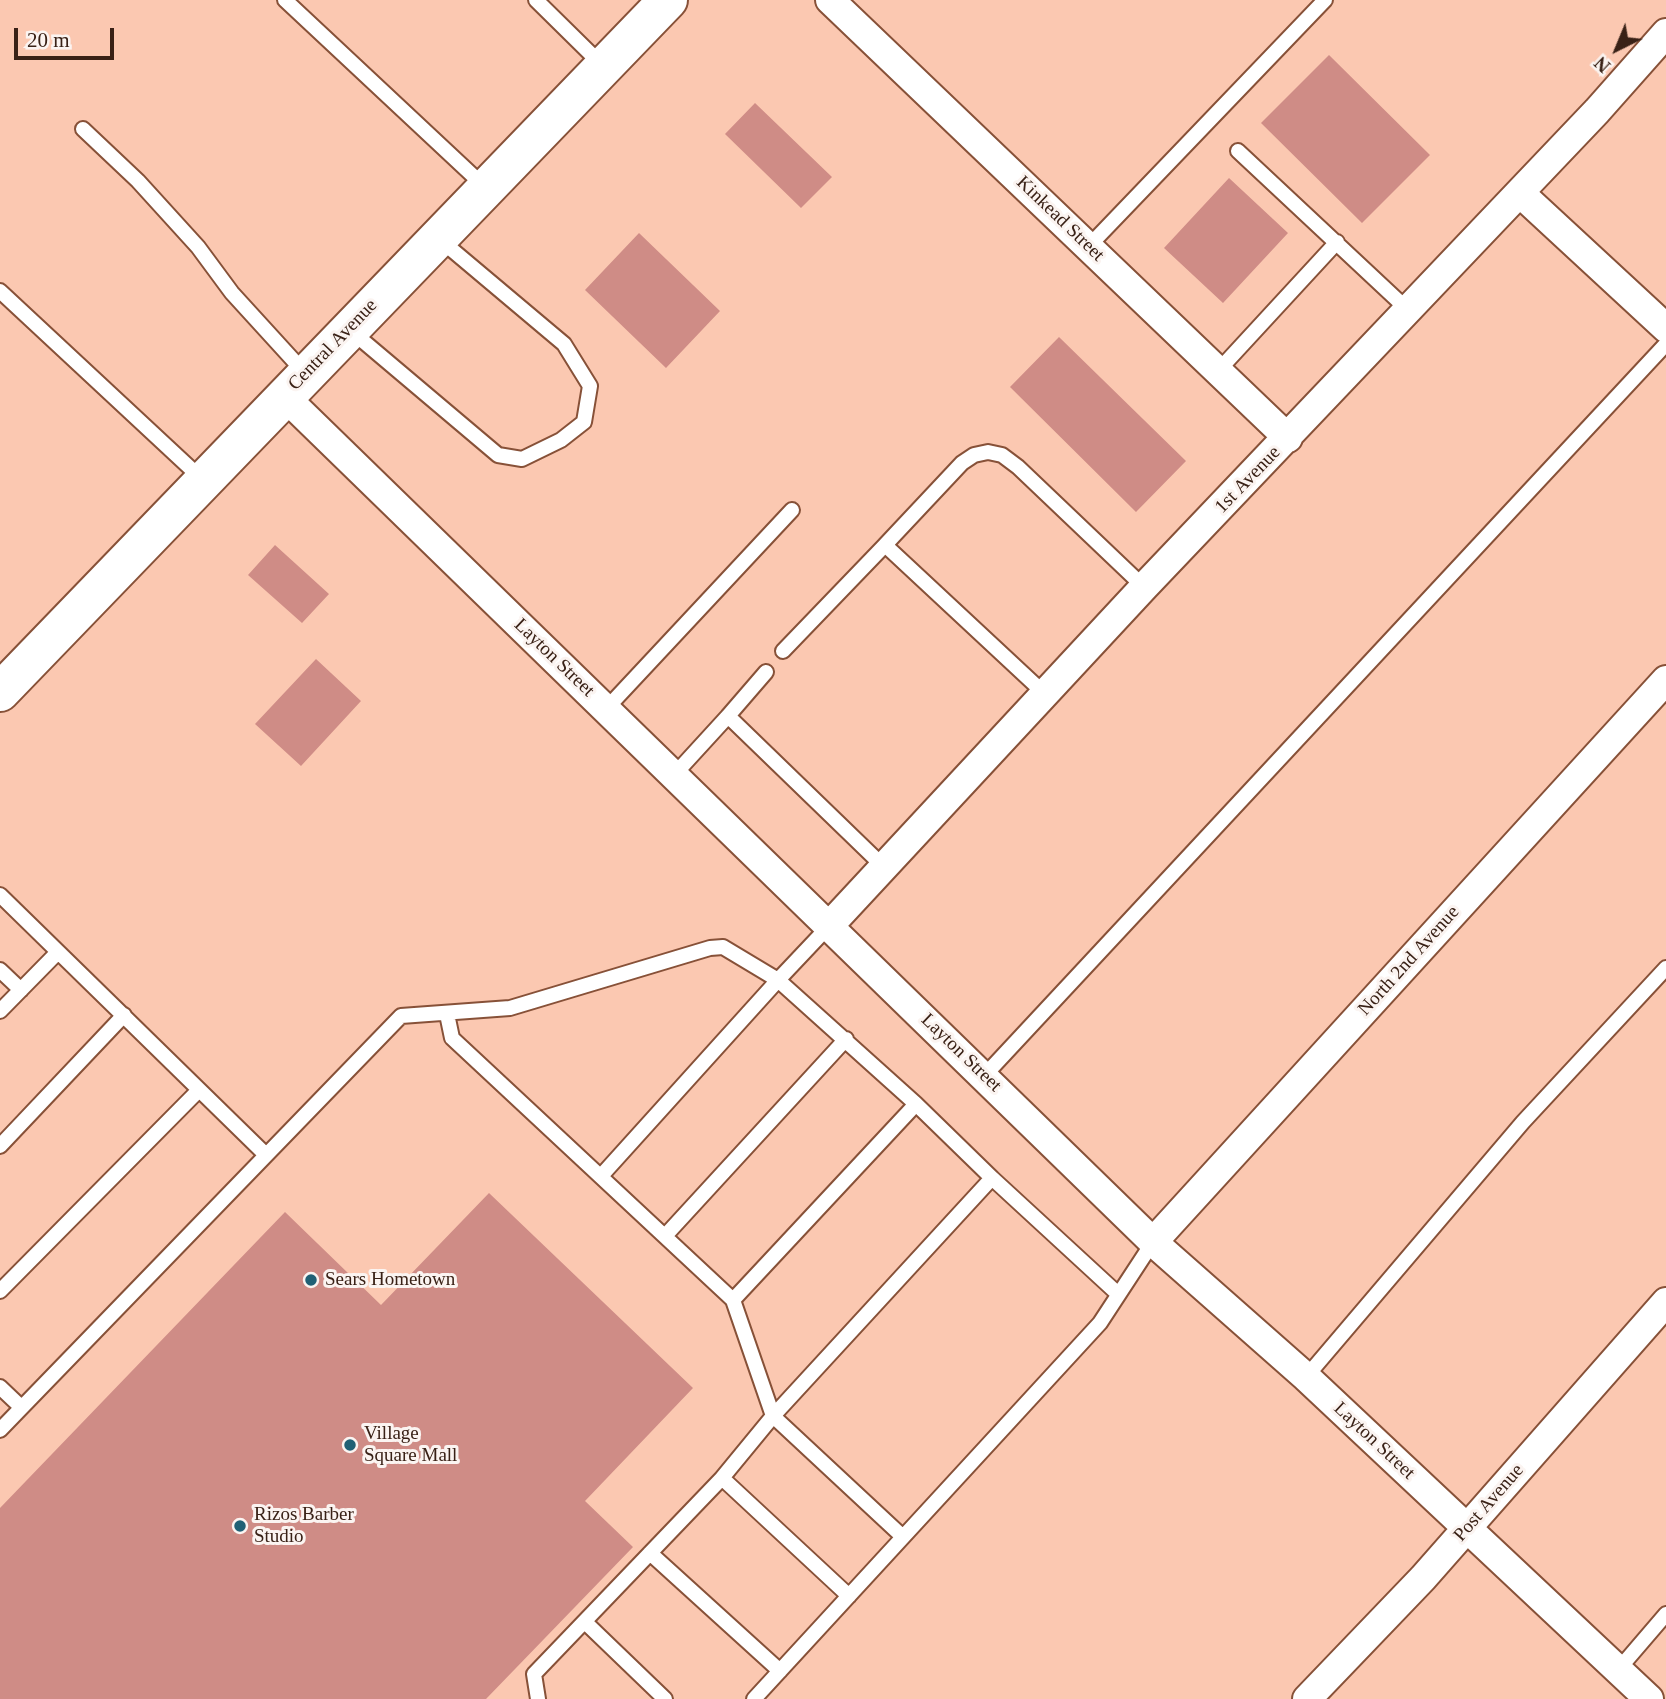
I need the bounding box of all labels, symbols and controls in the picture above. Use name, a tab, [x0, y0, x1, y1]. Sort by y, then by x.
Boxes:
scale bar	[18, 14, 117, 58]
north arrow	[1582, 14, 1652, 84]
text: 20 m	[27, 28, 70, 52]
text: N	[1590, 52, 1615, 77]
street label: Kinkead Street	[1011, 171, 1109, 267]
street label: Central Avenue	[284, 295, 382, 395]
street label: 1st Avenue	[1210, 442, 1286, 518]
street label: Layton Street	[509, 614, 599, 702]
street label: North 2nd Avenue	[1354, 901, 1464, 1021]
street label: Layton Street	[916, 1009, 1006, 1097]
place label: Sears Hometown	[325, 1269, 455, 1291]
marker: Sears Hometown	[303, 1272, 319, 1288]
street label: Layton Street	[1329, 1398, 1419, 1484]
place label: Village Square Mall	[364, 1423, 457, 1467]
marker: Village Square Mall	[342, 1437, 358, 1453]
street label: Post Avenue	[1449, 1460, 1529, 1546]
place label: Rizos Barber Studio	[254, 1504, 354, 1548]
marker: Rizos Barber Studio	[232, 1518, 248, 1534]

